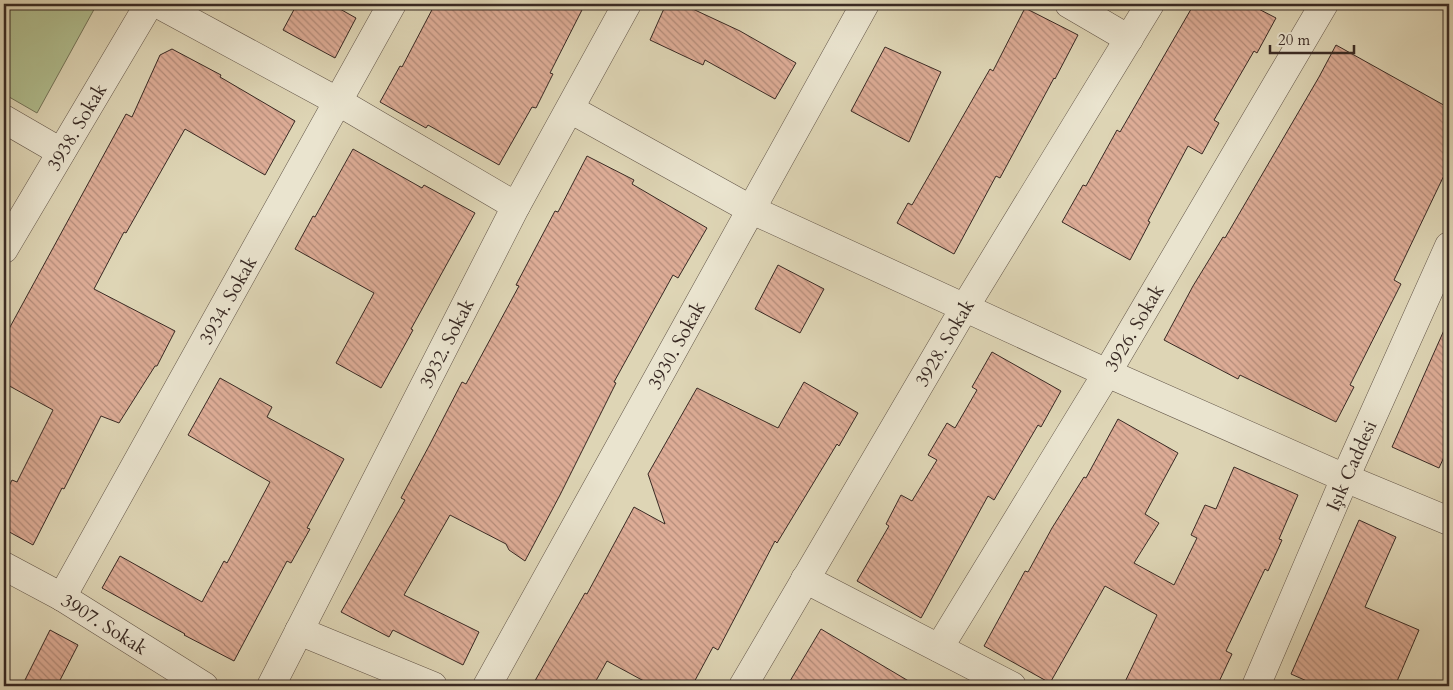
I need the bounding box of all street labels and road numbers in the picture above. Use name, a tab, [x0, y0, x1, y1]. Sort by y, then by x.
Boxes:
street label: 3938. Sokak	[41, 78, 114, 176]
street label: 3934. Sokak	[193, 251, 264, 349]
street label: 3926. Sokak	[1099, 279, 1171, 377]
street label: 3932. Sokak	[413, 294, 481, 393]
street label: 3928. Sokak	[909, 294, 981, 392]
street label: 3930. Sokak	[642, 296, 712, 394]
street label: Işık Caddesi	[1320, 416, 1383, 515]
street label: 3907. Sokak	[56, 588, 153, 662]

